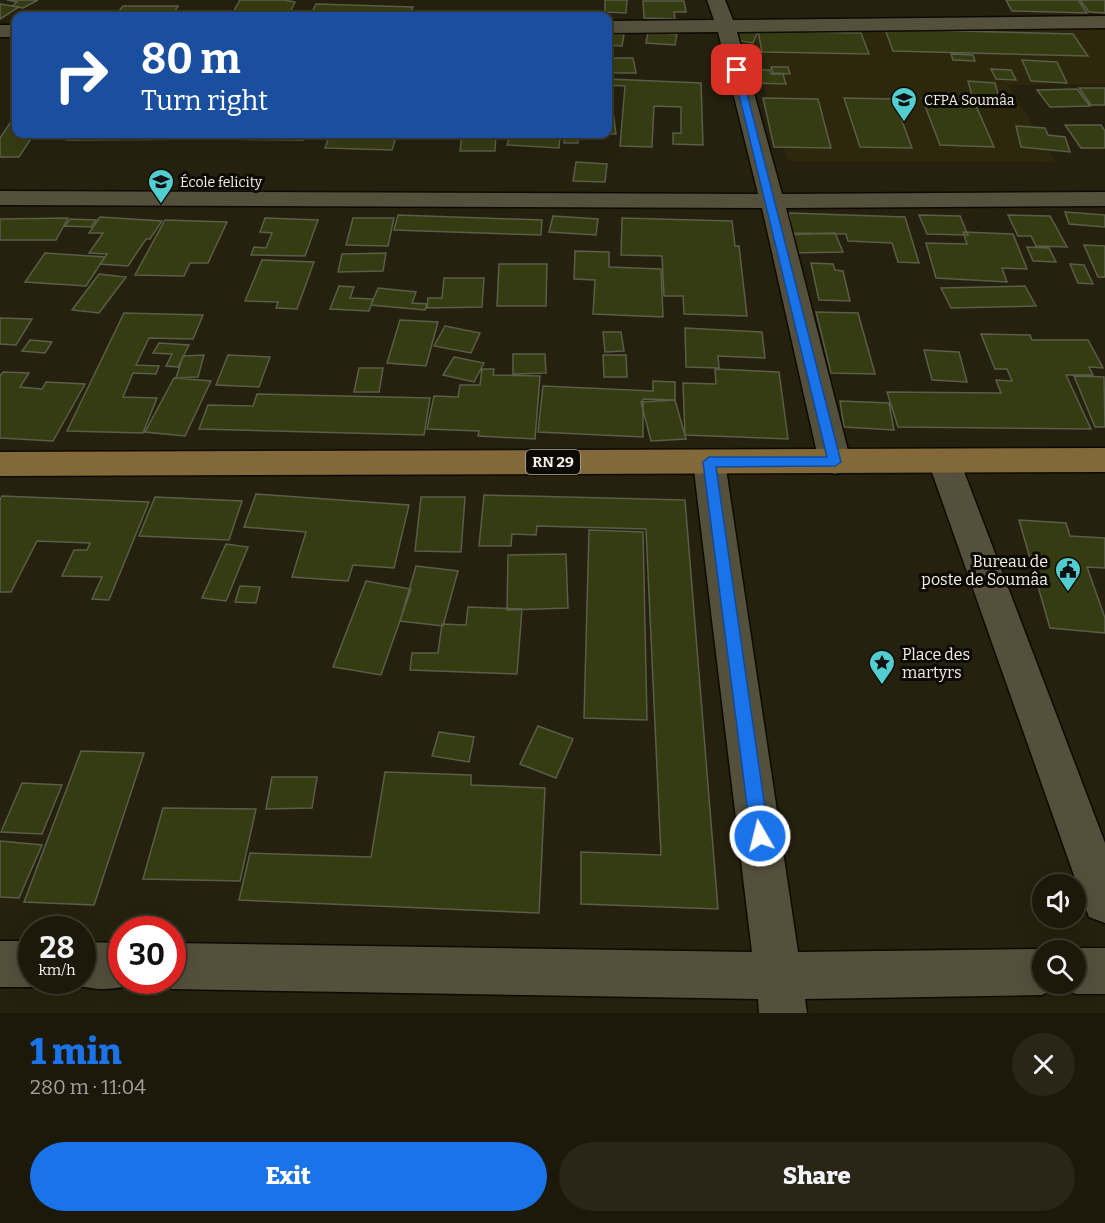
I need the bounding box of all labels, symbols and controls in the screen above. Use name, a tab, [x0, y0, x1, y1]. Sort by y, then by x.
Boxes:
text: 80 m	[141, 34, 241, 84]
icon: right	[42, 36, 120, 114]
pin	[711, 44, 762, 95]
icon: arrive	[720, 53, 753, 86]
text: Turn right	[141, 85, 268, 117]
school or university icon: CFPA Soumâa	[889, 85, 919, 123]
place label: CFPA Soumâa	[924, 92, 1015, 109]
school or university icon: École felicity	[146, 167, 176, 205]
place label: École felicity	[180, 173, 263, 191]
road number: RN 29	[526, 450, 580, 474]
place label: Bureau de poste de Soumâa	[921, 552, 1048, 589]
public building icon: Bureau de poste de Soumâa	[1053, 555, 1083, 593]
place label: Place des martyrs	[902, 645, 970, 682]
place icon: Place des martyrs	[867, 648, 897, 686]
position arrow	[728, 804, 792, 868]
map controls	[1032, 874, 1086, 994]
button: sound	[1032, 874, 1086, 928]
speed limit sign: 30	[108, 916, 186, 994]
text: 28	[40, 930, 74, 966]
button: search	[1032, 940, 1086, 994]
text: km/h	[38, 961, 76, 979]
text: 1 min	[30, 1030, 122, 1074]
button: close	[1012, 1033, 1075, 1096]
text: 280 m · 11:04	[30, 1075, 146, 1099]
button: Exit	[30, 1142, 547, 1211]
button: Share	[559, 1142, 1075, 1211]

